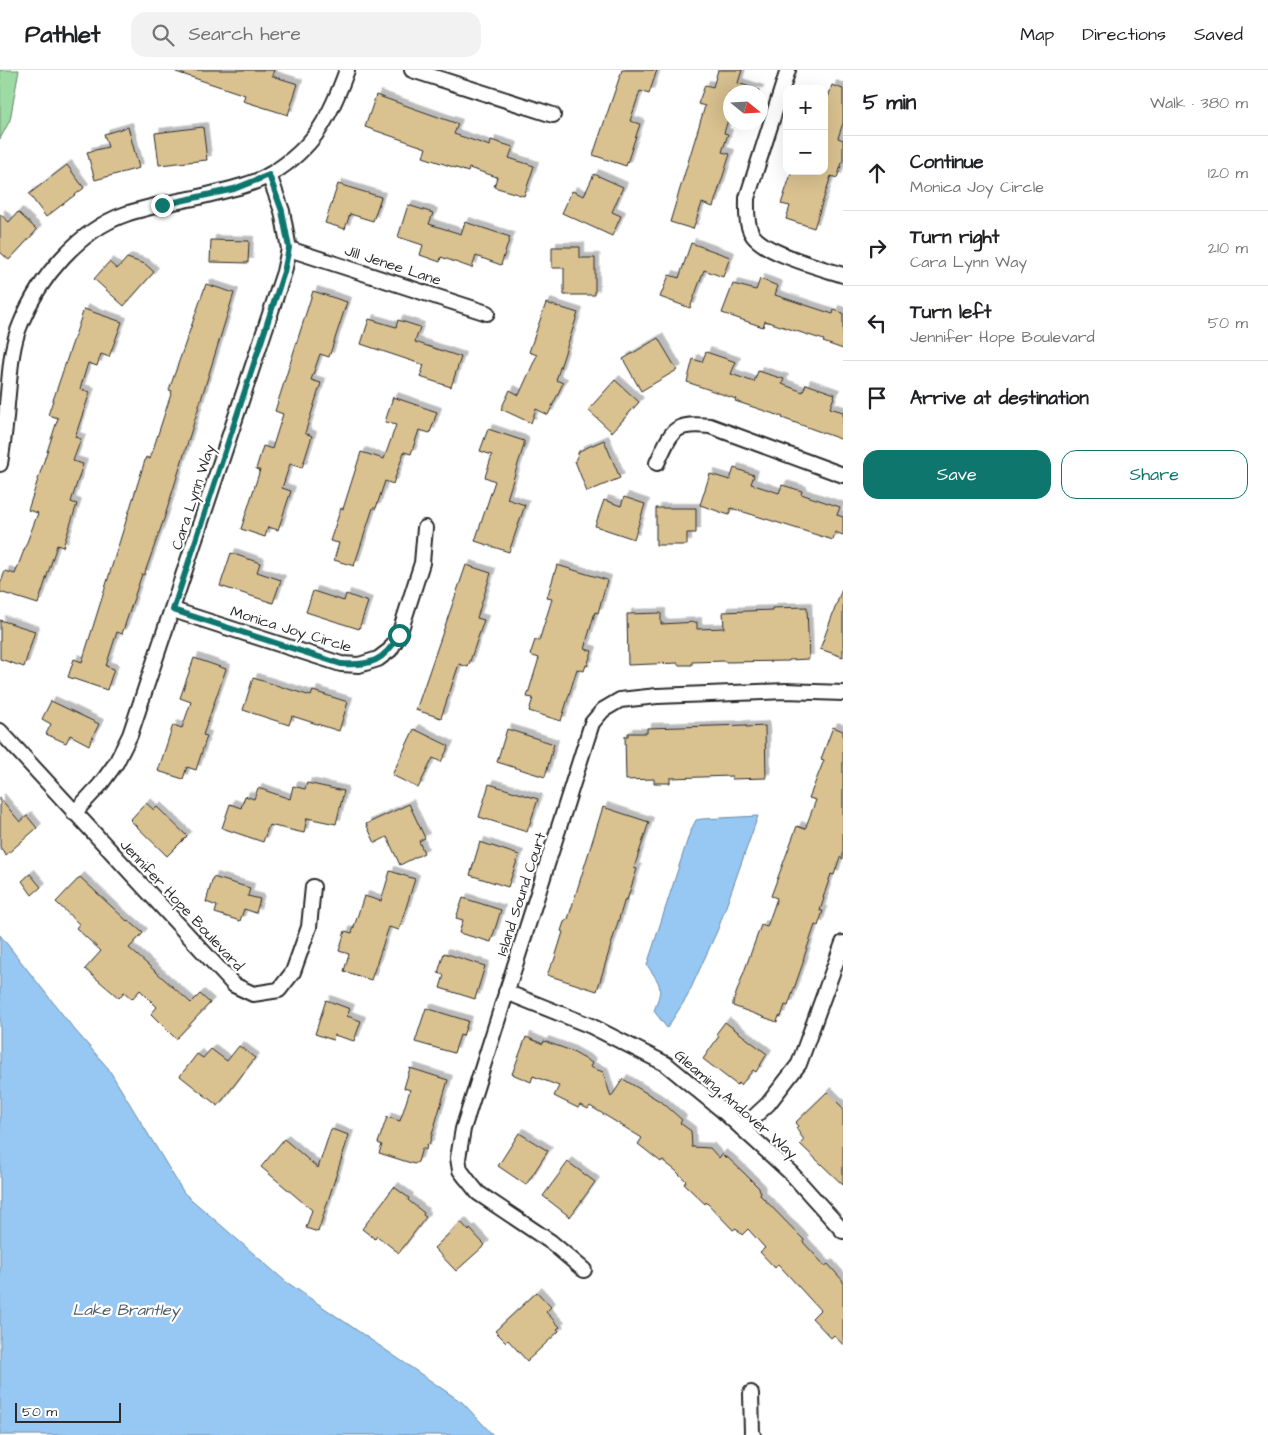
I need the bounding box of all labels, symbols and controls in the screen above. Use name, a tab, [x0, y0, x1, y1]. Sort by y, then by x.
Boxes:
search box	[131, 12, 481, 57]
text: Pathlet	[25, 18, 101, 52]
icon: search	[149, 21, 177, 49]
text: Search here	[189, 21, 301, 48]
text: Map	[1020, 22, 1054, 47]
text: Directions	[1082, 22, 1166, 47]
text: Saved	[1194, 22, 1243, 47]
north arrow	[723, 85, 768, 130]
map controls	[783, 85, 828, 175]
button: +	[783, 85, 828, 130]
text: 5 min	[863, 88, 916, 117]
text: Walk · 380 m	[1150, 92, 1248, 114]
button: −	[783, 130, 828, 175]
text: Continue	[910, 149, 984, 176]
icon: ahead	[863, 159, 891, 187]
text: 120 m	[1208, 162, 1248, 184]
text: Monica Joy Circle	[910, 176, 1044, 198]
route end	[151, 194, 174, 217]
text: Turn right	[910, 224, 999, 251]
icon: right	[863, 234, 891, 262]
text: 210 m	[1208, 237, 1248, 259]
street label: Jill Jenee Lane	[342, 240, 444, 291]
text: Cara Lynn Way	[910, 251, 1027, 273]
text: Turn left	[910, 299, 991, 326]
icon: left	[863, 309, 891, 337]
text: 50 m	[1208, 312, 1248, 334]
text: Jennifer Hope Boulevard	[910, 326, 1095, 348]
icon: arrive	[863, 384, 891, 412]
text: Arrive at destination	[910, 385, 1089, 412]
street label: Cara Lynn Way	[167, 442, 221, 553]
button: Save	[863, 450, 1051, 499]
button: Share	[1061, 450, 1248, 499]
street label: Monica Joy Circle	[227, 601, 354, 659]
route start	[388, 624, 411, 647]
street label: Island Sound Court	[492, 830, 551, 959]
street label: Jennifer Hope Boulevard	[115, 835, 249, 976]
street label: Gleaming Andover Way	[669, 1045, 802, 1165]
water label: Lake Brantley	[73, 1299, 182, 1322]
scale bar	[15, 1400, 121, 1423]
text: 50 m	[22, 1402, 57, 1422]

